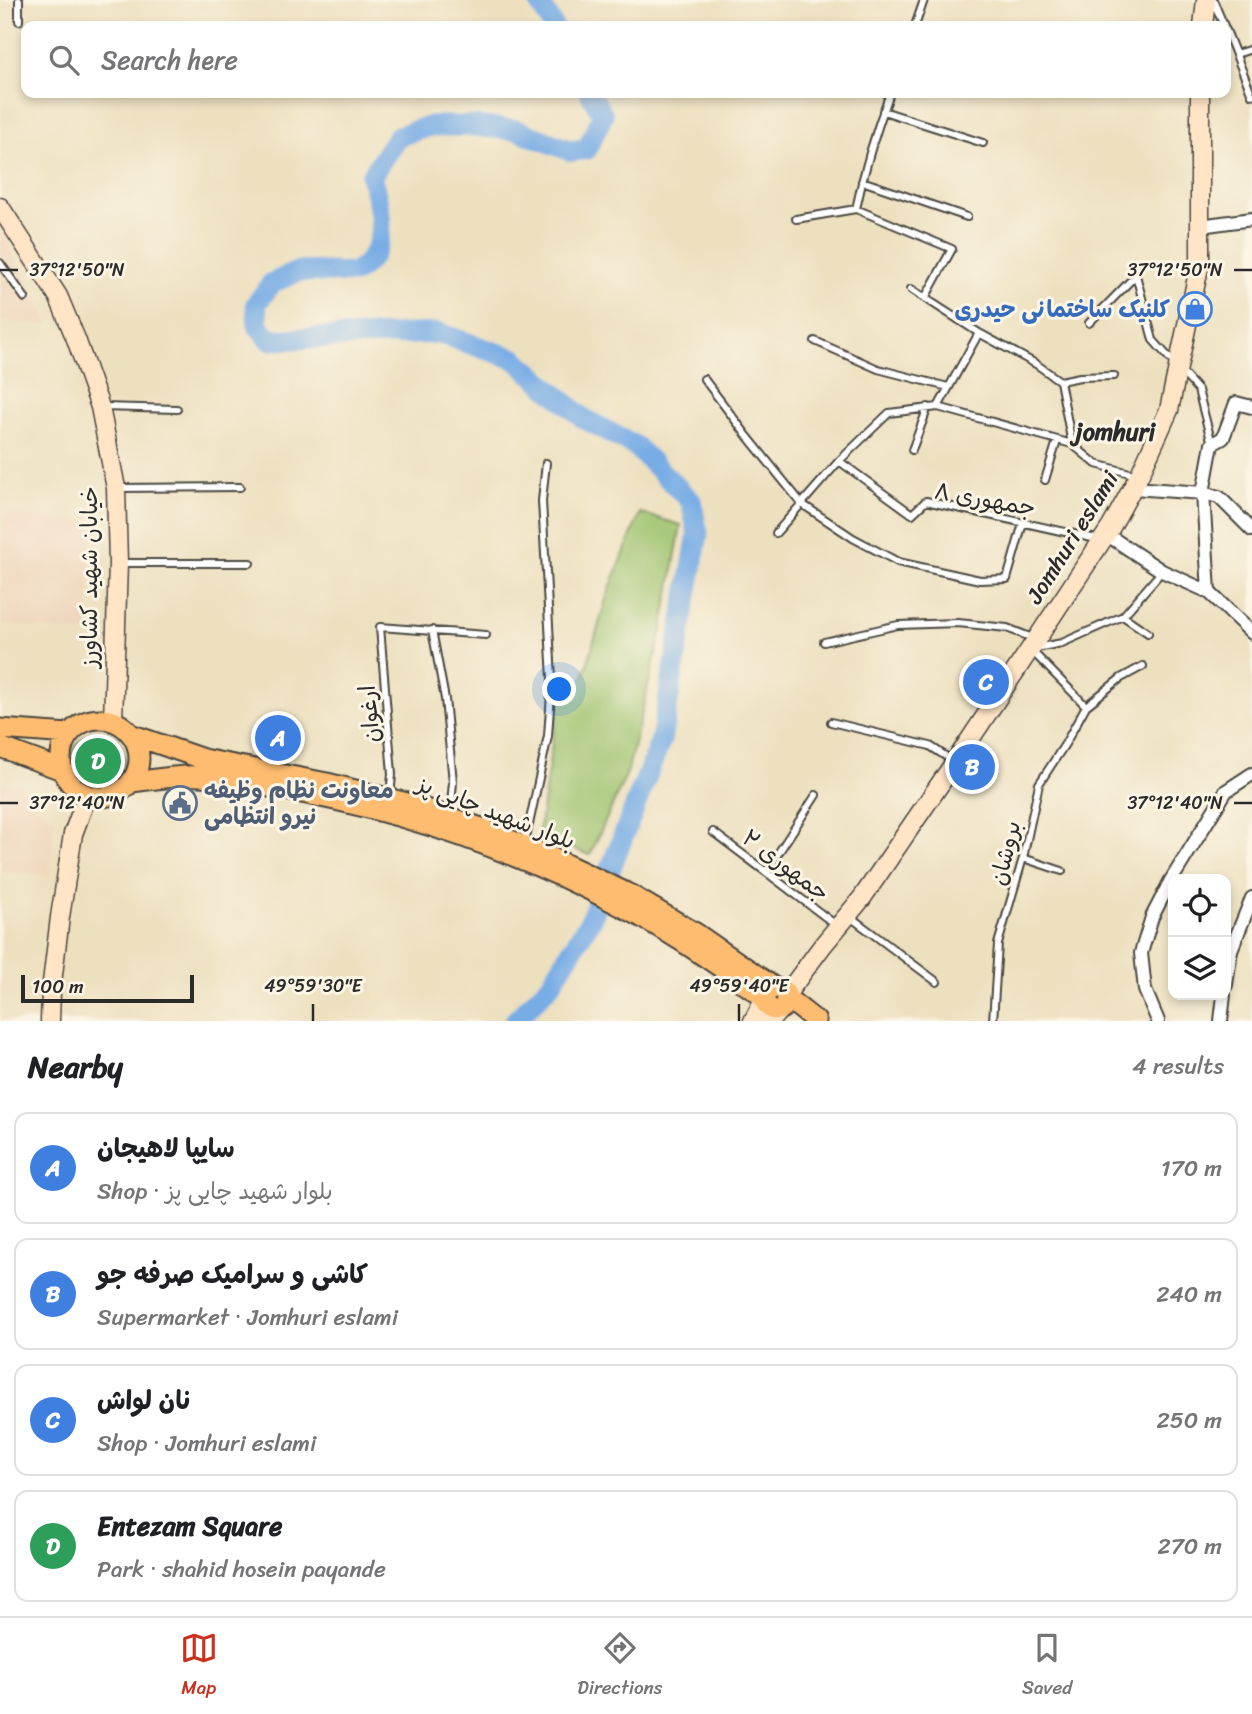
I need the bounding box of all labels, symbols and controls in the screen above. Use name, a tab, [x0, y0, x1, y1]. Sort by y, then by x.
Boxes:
search box	[21, 21, 1231, 98]
text: Search here	[101, 37, 238, 83]
icon: search	[45, 41, 83, 79]
text: 37°12'50"N	[30, 254, 125, 286]
text: 37°12'50"N	[1128, 254, 1223, 286]
place label: کلنیک ساختمانی حیدری	[955, 289, 1171, 330]
shop icon: کلنیک ساختمانی حیدری	[1176, 290, 1214, 328]
district label: jomhuri	[1070, 411, 1157, 453]
street label: Jomhuri eslami	[1015, 462, 1130, 613]
street label: جمهوری ۸	[931, 470, 1039, 529]
street label: خیابان شهید کشاورز	[69, 486, 110, 670]
pin: C	[963, 656, 1009, 708]
your location	[542, 672, 576, 706]
street label: ارغوان	[347, 683, 392, 744]
pin: A	[255, 712, 301, 764]
pin: D	[75, 735, 121, 787]
pin: B	[949, 741, 995, 793]
street label: بلوار شهید چایی پز	[408, 763, 581, 862]
place label: معاونت نظام وظیفه نیرو انتظامی	[204, 770, 394, 837]
public building icon: معاونت نظام وظیفه نیرو انتظامی	[161, 784, 199, 822]
text: 37°12'40"N	[29, 787, 125, 819]
text: 37°12'40"N	[1127, 787, 1223, 819]
street label: بروشان	[978, 816, 1033, 890]
street label: جمهوری ۲	[733, 818, 839, 912]
map controls	[1168, 874, 1231, 1000]
button: locate	[1168, 874, 1231, 937]
button: layers	[1168, 937, 1231, 1000]
text: 100 m	[32, 970, 84, 1003]
text: 49°59'30"E	[264, 970, 363, 1002]
text: 49°59'40"E	[690, 970, 789, 1002]
scale bar	[21, 972, 194, 1004]
text: Nearby	[28, 1040, 123, 1094]
text: 4 results	[1132, 1046, 1224, 1087]
text: سایپا لاهیجان	[97, 1125, 235, 1171]
text: A	[45, 1148, 61, 1189]
text: 170 m	[1161, 1148, 1222, 1189]
text: Shop · بلوار شهید چایی پز	[97, 1171, 333, 1212]
text: کاشی و سرامیک صرفه جو	[97, 1251, 368, 1297]
text: B	[46, 1274, 60, 1315]
text: 240 m	[1156, 1274, 1222, 1315]
text: Supermarket · Jomhuri eslami	[97, 1297, 398, 1338]
text: نان لواش	[97, 1377, 190, 1423]
text: C	[46, 1400, 60, 1441]
text: 250 m	[1156, 1400, 1222, 1441]
text: Shop · Jomhuri eslami	[97, 1423, 316, 1464]
text: Entezam Square	[97, 1503, 282, 1549]
text: D	[46, 1526, 60, 1567]
text: 270 m	[1157, 1526, 1222, 1567]
text: Park · shahid hosein payande	[97, 1549, 386, 1590]
tab: Map	[180, 1629, 218, 1704]
tab: Directions	[577, 1629, 663, 1704]
tab: Saved	[1022, 1629, 1072, 1704]

